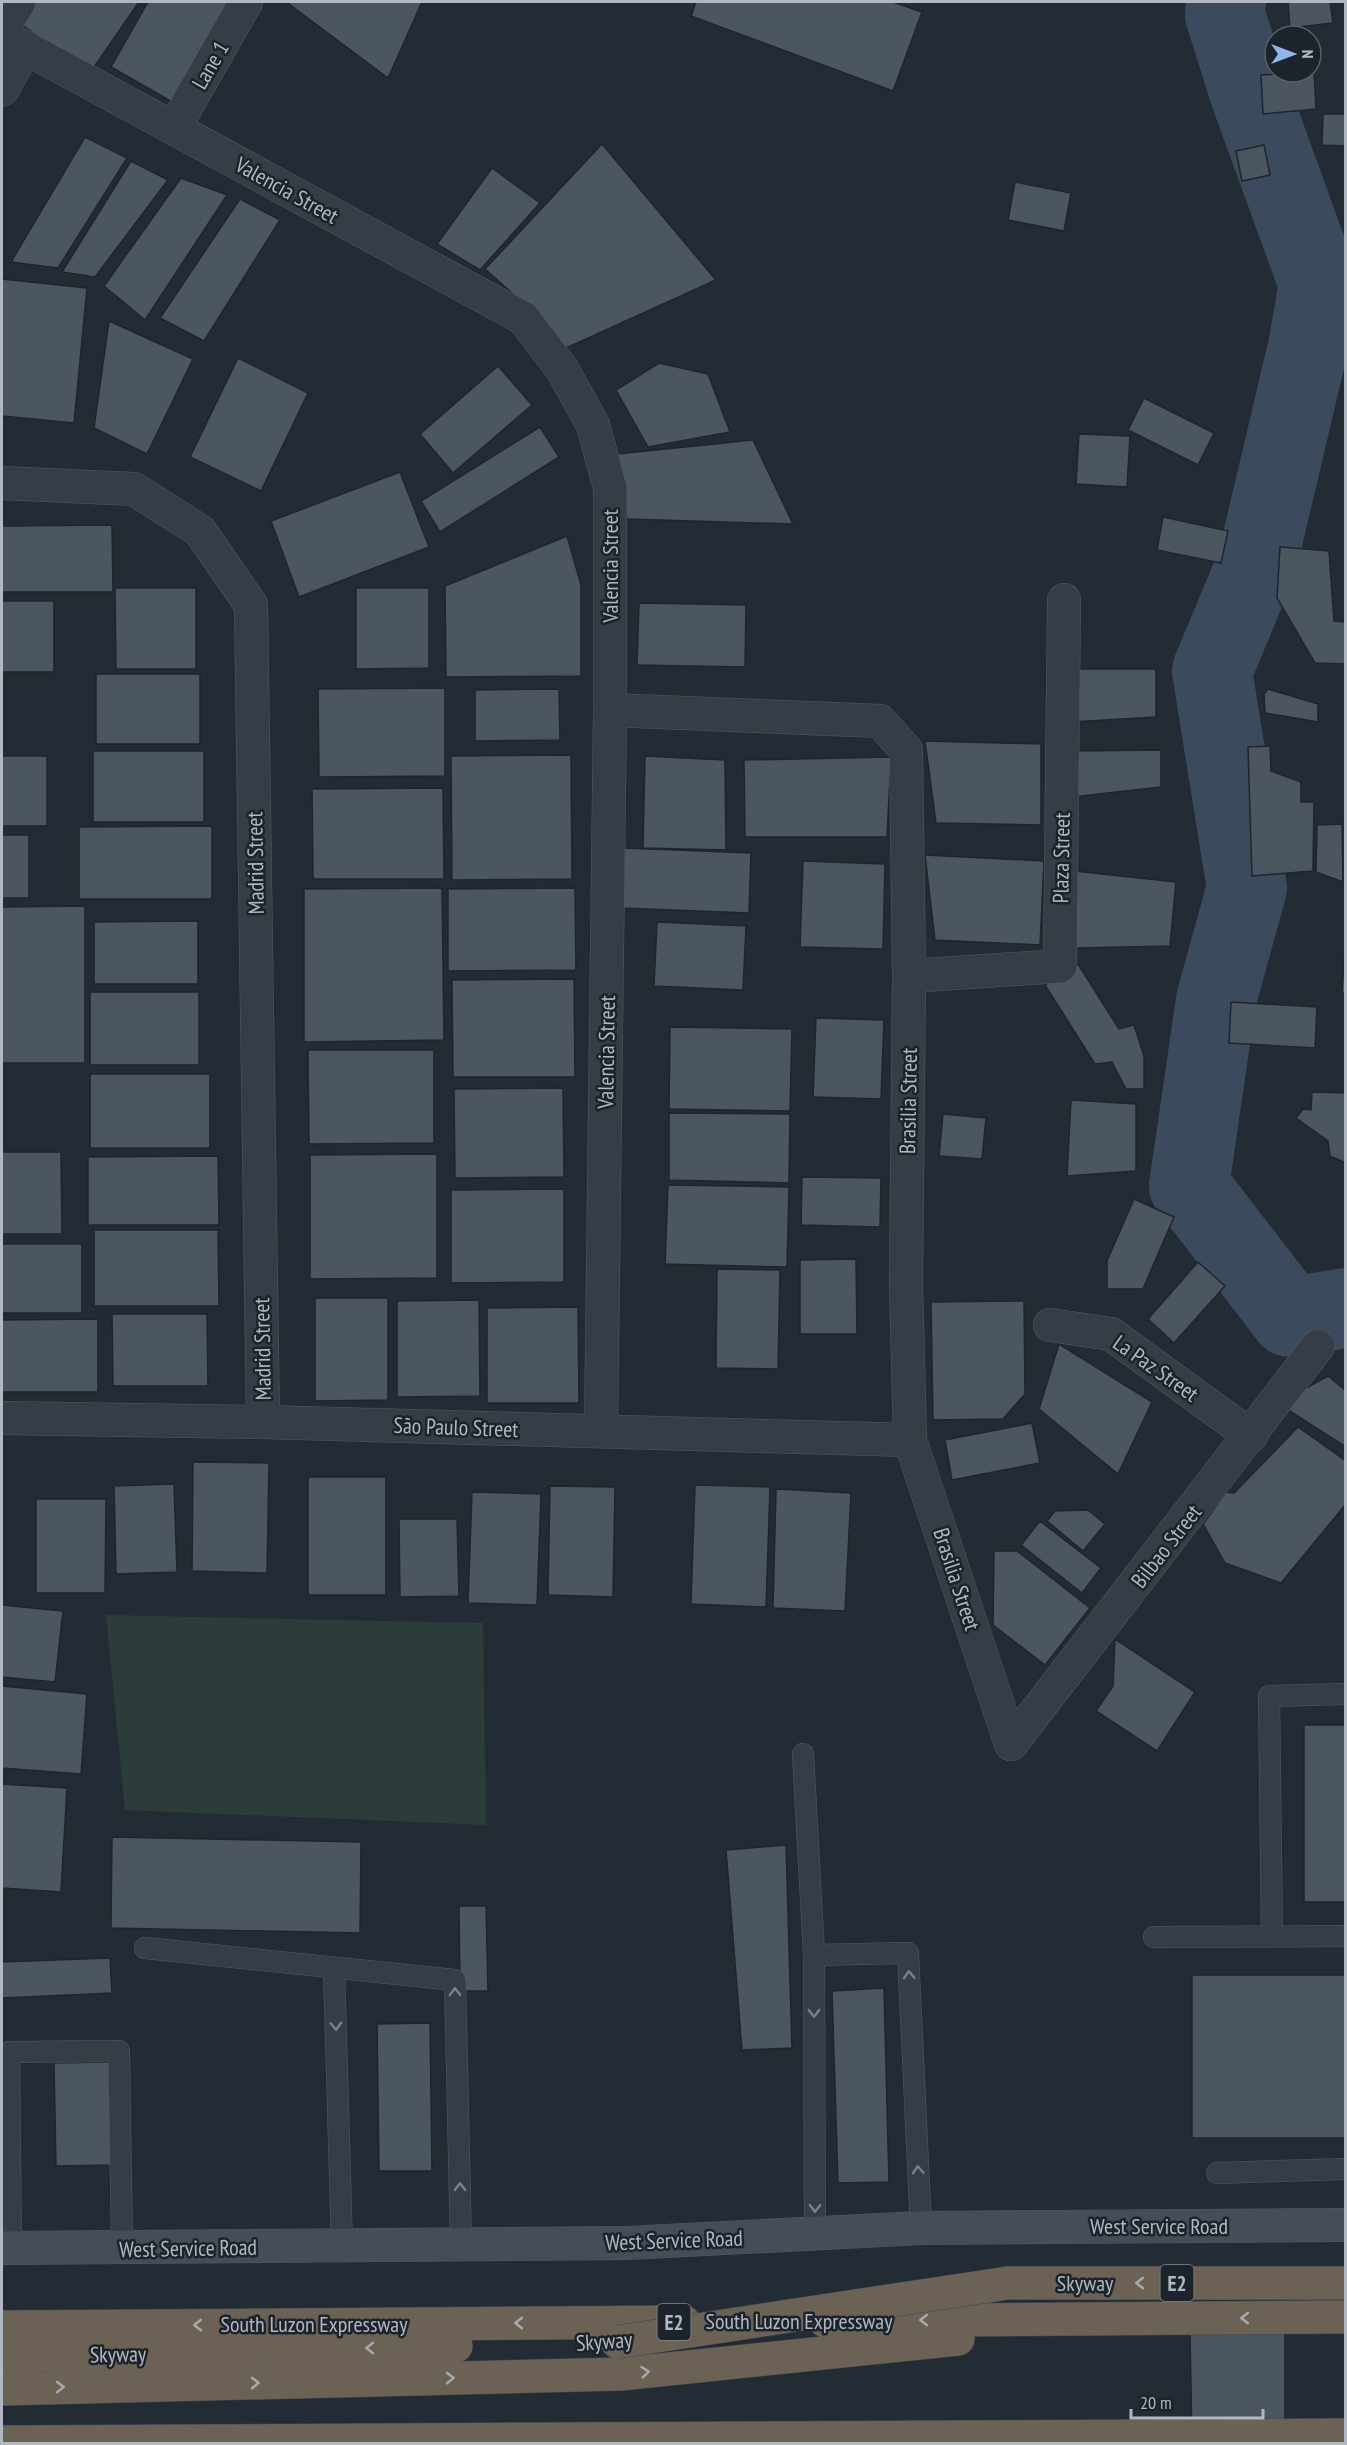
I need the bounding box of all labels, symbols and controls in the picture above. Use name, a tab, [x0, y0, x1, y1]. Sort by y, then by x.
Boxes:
north arrow	[1263, 24, 1323, 84]
street label: Lane 1	[185, 36, 235, 94]
text: N	[1298, 50, 1318, 58]
street label: Valencia Street	[230, 150, 343, 230]
street label: Valencia Street	[596, 509, 624, 624]
street label: Madrid Street	[240, 811, 270, 915]
street label: Plaza Street	[1046, 812, 1076, 904]
street label: Valencia Street	[591, 995, 621, 1110]
street label: Brasilia Street	[893, 1048, 923, 1154]
street label: Madrid Street	[247, 1297, 277, 1401]
street label: La Paz Street	[1108, 1328, 1204, 1408]
street label: São Paulo Street	[393, 1411, 519, 1443]
street label: Bilbao Street	[1125, 1499, 1207, 1593]
street label: Brasilia Street	[927, 1524, 987, 1634]
one-way arrow	[902, 1971, 915, 1980]
one-way arrow	[449, 1987, 461, 1996]
one-way arrow	[808, 2009, 820, 2018]
one-way arrow	[330, 2022, 342, 2031]
one-way arrow	[912, 2165, 925, 2174]
one-way arrow	[454, 2182, 466, 2191]
one-way arrow	[809, 2204, 821, 2213]
street label: West Service Road	[1090, 2212, 1228, 2240]
street label: West Service Road	[605, 2224, 743, 2256]
street label: West Service Road	[119, 2233, 257, 2263]
road number: E2	[1160, 2265, 1194, 2301]
street label: Skyway	[1057, 2269, 1114, 2297]
one-way arrow	[1136, 2277, 1145, 2289]
road number: E2	[658, 2304, 690, 2340]
street label: South Luzon Expressway	[706, 2307, 893, 2335]
street label: South Luzon Expressway	[221, 2310, 408, 2338]
one-way arrow	[1241, 2311, 1250, 2324]
one-way arrow	[920, 2314, 929, 2326]
one-way arrow	[515, 2317, 524, 2329]
one-way arrow	[194, 2319, 203, 2331]
street label: Skyway	[575, 2325, 634, 2357]
street label: Skyway	[90, 2339, 147, 2368]
one-way arrow	[365, 2342, 374, 2354]
one-way arrow	[640, 2366, 649, 2379]
one-way arrow	[445, 2372, 454, 2384]
one-way arrow	[250, 2377, 259, 2389]
one-way arrow	[55, 2381, 64, 2394]
scale bar	[1131, 2382, 1263, 2420]
text: 20 m	[1140, 2391, 1172, 2414]

